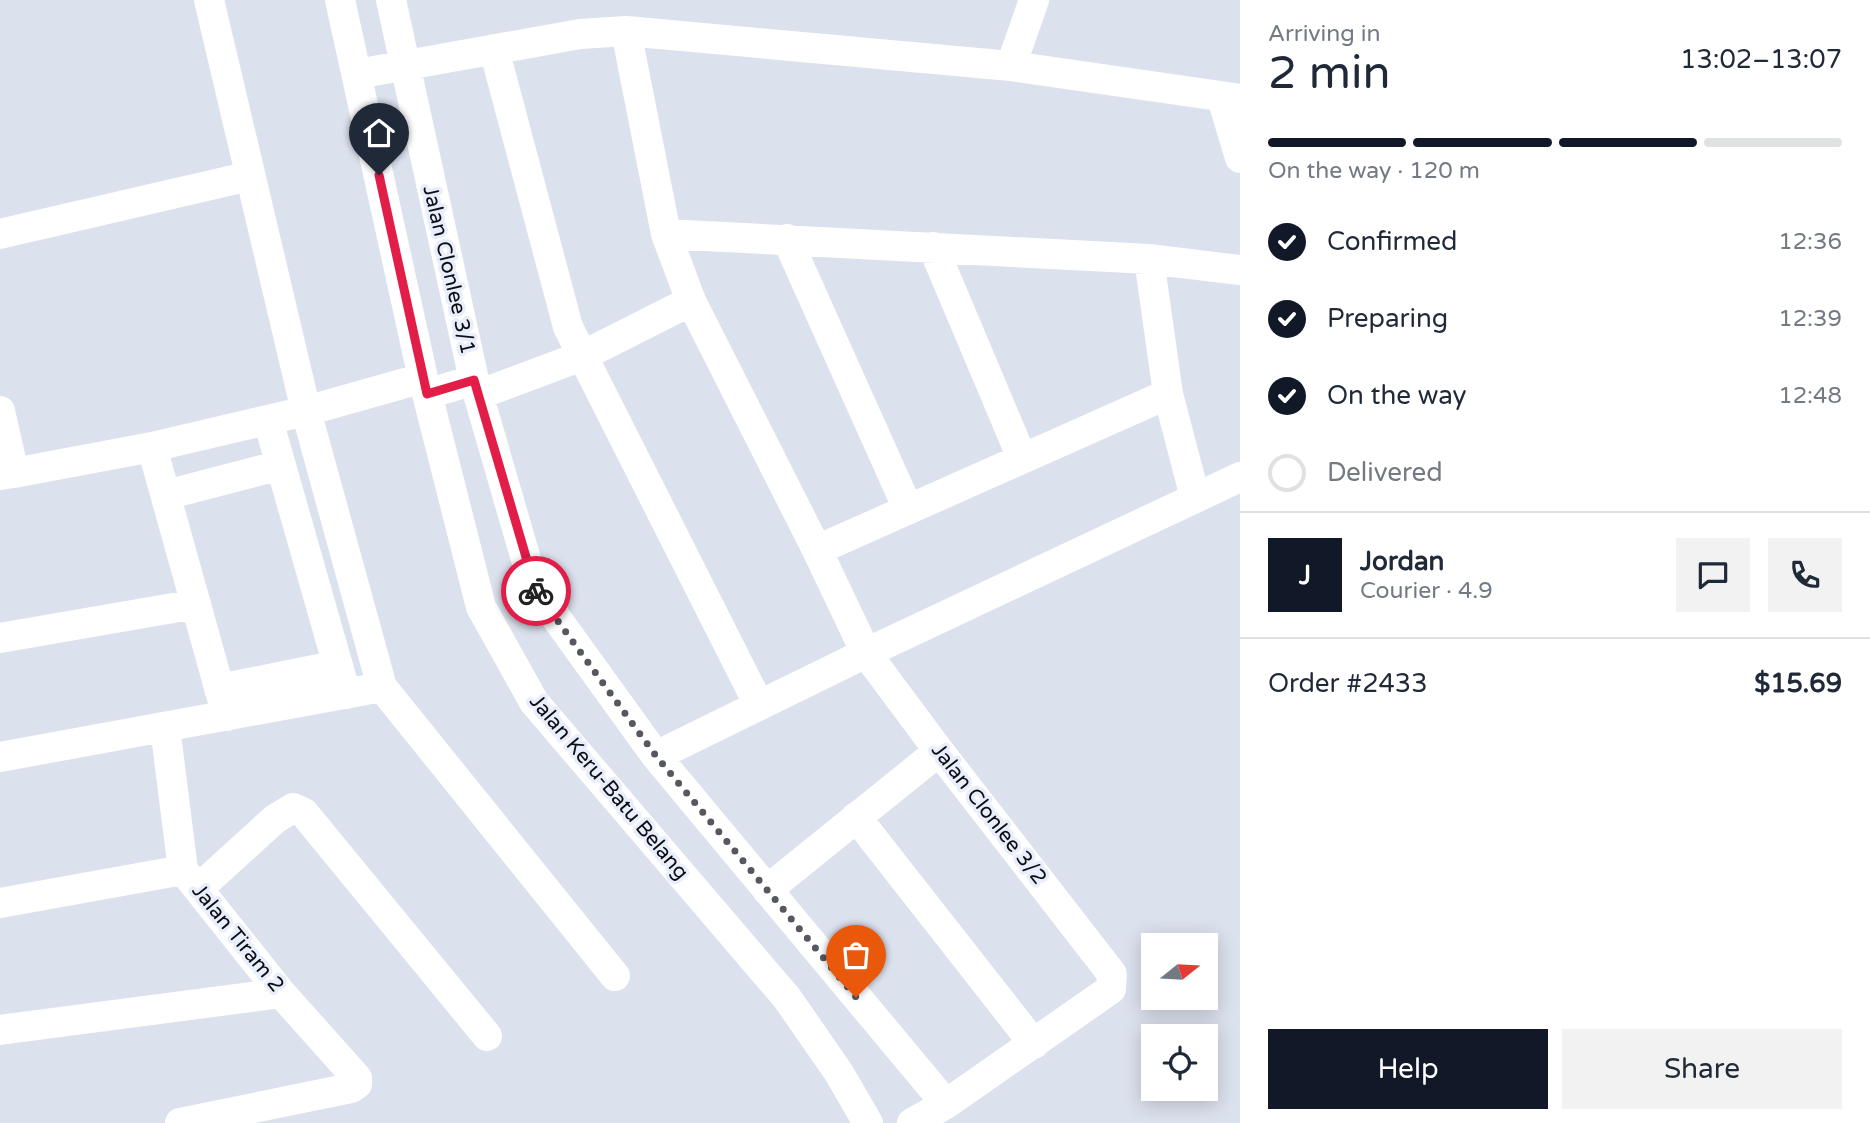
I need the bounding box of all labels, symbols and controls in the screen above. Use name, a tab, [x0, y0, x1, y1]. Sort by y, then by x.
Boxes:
text: Arriving in	[1268, 20, 1381, 48]
text: 13:02–13:07	[1680, 44, 1842, 75]
text: 2 min	[1268, 46, 1391, 101]
pin	[349, 103, 409, 175]
icon: home	[360, 114, 398, 152]
text: On the way · 120 m	[1268, 157, 1480, 185]
street label: Jalan Clonlee 3/1	[417, 183, 481, 357]
icon: check	[1268, 223, 1306, 261]
text: Confirmed	[1327, 226, 1457, 257]
text: 12:36	[1778, 228, 1842, 256]
icon: check	[1268, 300, 1306, 338]
text: Preparing	[1327, 303, 1448, 334]
text: 12:39	[1778, 305, 1842, 333]
icon: check	[1268, 377, 1306, 415]
text: On the way	[1327, 380, 1467, 411]
text: 12:48	[1778, 382, 1842, 410]
text: Delivered	[1327, 457, 1443, 488]
button: chat	[1676, 538, 1750, 612]
button: phone	[1768, 538, 1842, 612]
text: Jordan	[1360, 546, 1444, 577]
courier	[501, 556, 571, 626]
text: J	[1299, 560, 1311, 591]
icon: bike	[517, 572, 555, 610]
text: Courier · 4.9	[1360, 577, 1493, 605]
text: Order #2433	[1268, 668, 1428, 699]
text: $15.69	[1754, 668, 1842, 699]
street label: Jalan Keru-Batu Belang	[524, 689, 694, 885]
street label: Jalan Clonlee 3/2	[926, 738, 1052, 890]
street label: Jalan Tiram 2	[187, 879, 289, 997]
pin	[826, 925, 886, 997]
north arrow	[1141, 933, 1218, 1010]
map controls	[1141, 933, 1218, 1101]
icon: bag	[837, 936, 875, 974]
button: locate	[1141, 1024, 1218, 1101]
button: Help	[1268, 1029, 1548, 1109]
button: Share	[1562, 1029, 1842, 1109]

